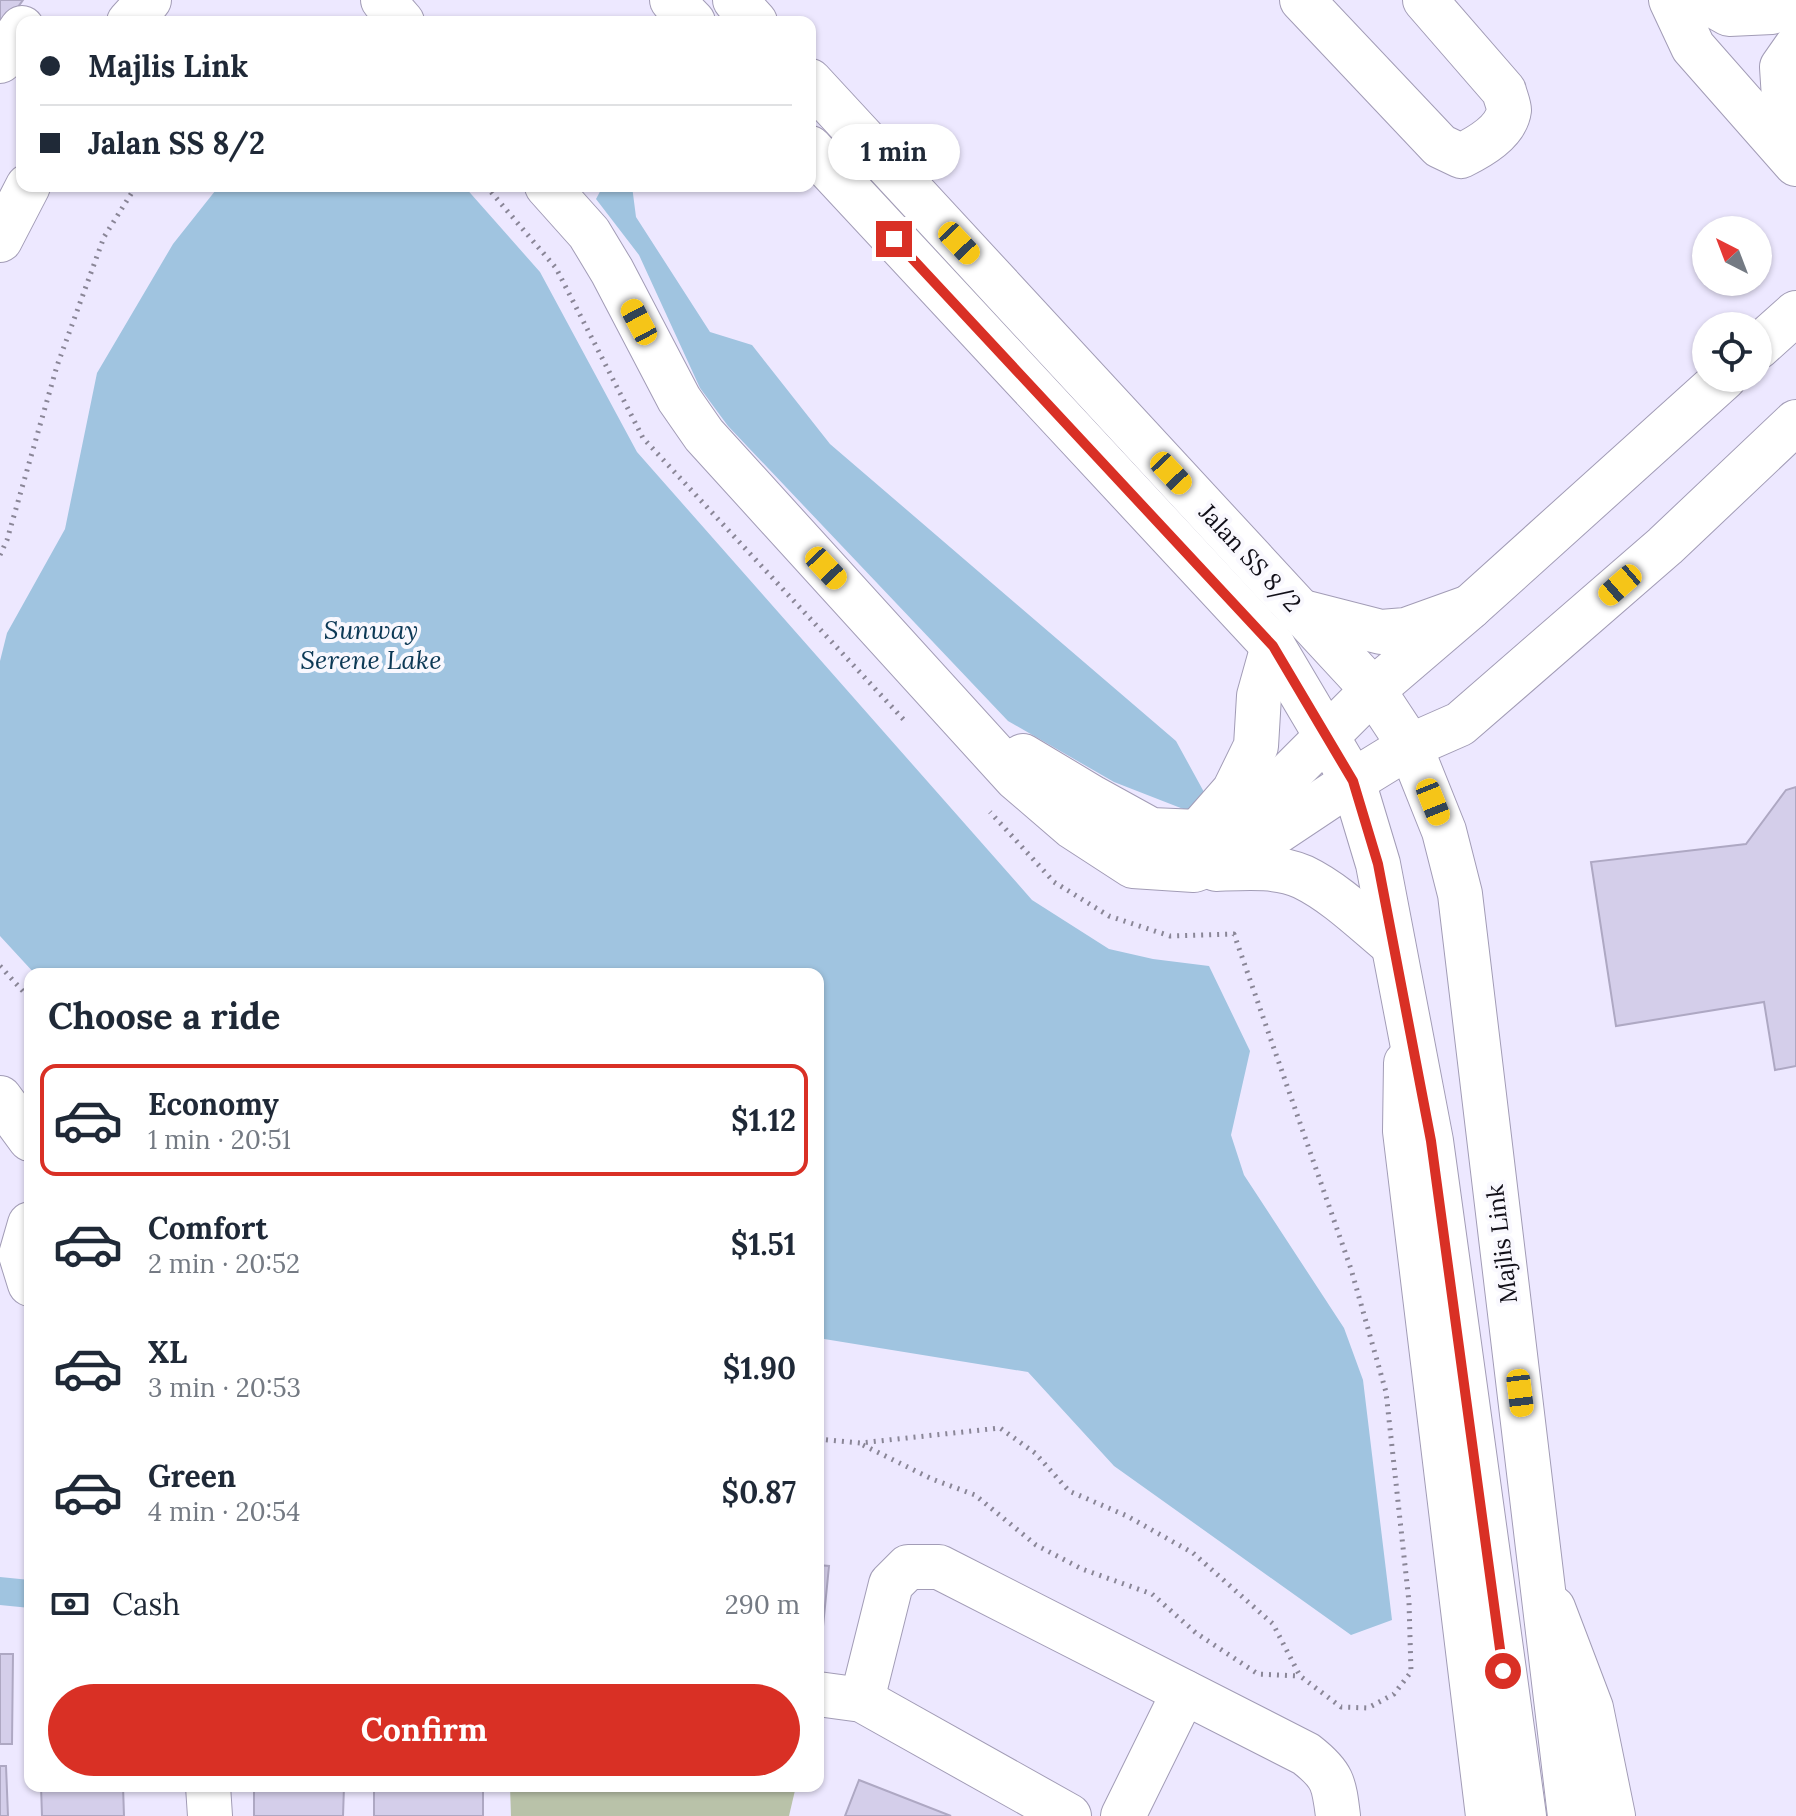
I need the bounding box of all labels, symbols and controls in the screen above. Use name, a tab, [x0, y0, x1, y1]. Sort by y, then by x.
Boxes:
text: Majlis Link	[88, 47, 248, 85]
callout: 1 min	[828, 123, 960, 179]
text: Jalan SS 8/2	[88, 124, 265, 162]
text: 1 min	[861, 135, 927, 168]
north arrow	[1692, 216, 1772, 296]
map controls	[1692, 216, 1772, 392]
car	[934, 217, 984, 269]
route end	[876, 221, 912, 257]
car	[617, 295, 661, 349]
button: locate	[1692, 312, 1772, 392]
car	[1146, 447, 1196, 499]
street label: Jalan SS 8/2	[1192, 496, 1308, 618]
car	[801, 542, 851, 594]
car	[1594, 560, 1646, 610]
water label: Sunway Serene Lake	[300, 613, 442, 676]
car	[1413, 775, 1453, 829]
text: Choose a ride	[48, 993, 280, 1039]
icon: car	[52, 1084, 124, 1156]
text: Economy	[148, 1085, 279, 1123]
text: $1.12	[731, 1101, 796, 1139]
text: 1 min · 20:51	[148, 1123, 291, 1156]
street label: Majlis Link	[1479, 1183, 1524, 1305]
icon: car	[52, 1208, 124, 1280]
text: Comfort	[148, 1209, 268, 1247]
text: $1.51	[731, 1225, 796, 1263]
text: 2 min · 20:52	[148, 1247, 300, 1280]
icon: car	[52, 1332, 124, 1404]
text: XL	[148, 1333, 187, 1371]
text: $1.90	[723, 1349, 796, 1387]
car	[1505, 1368, 1535, 1418]
text: 3 min · 20:53	[148, 1371, 301, 1404]
icon: car	[52, 1456, 124, 1528]
text: Green	[148, 1457, 236, 1495]
text: $0.87	[722, 1473, 796, 1511]
text: 4 min · 20:54	[148, 1495, 300, 1528]
icon: cash	[48, 1582, 92, 1626]
text: Cash	[112, 1585, 180, 1623]
text: 290 m	[725, 1588, 800, 1621]
route start	[1485, 1653, 1521, 1689]
button: Confirm	[48, 1684, 800, 1776]

